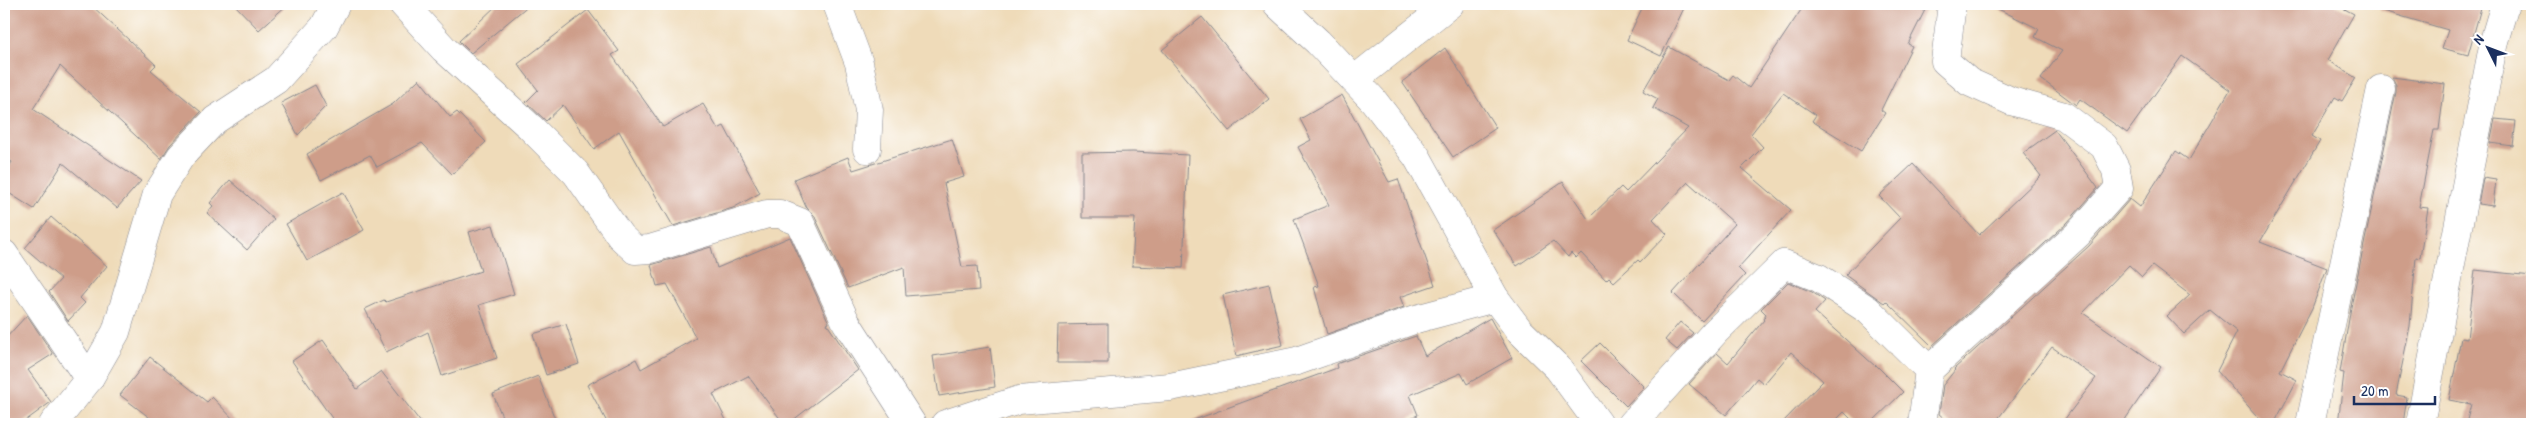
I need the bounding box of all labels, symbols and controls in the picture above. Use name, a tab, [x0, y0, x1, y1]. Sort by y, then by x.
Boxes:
north arrow	[2464, 22, 2514, 72]
text: N	[2468, 29, 2488, 48]
scale bar	[2354, 373, 2435, 405]
text: 20 m	[2361, 380, 2388, 401]

